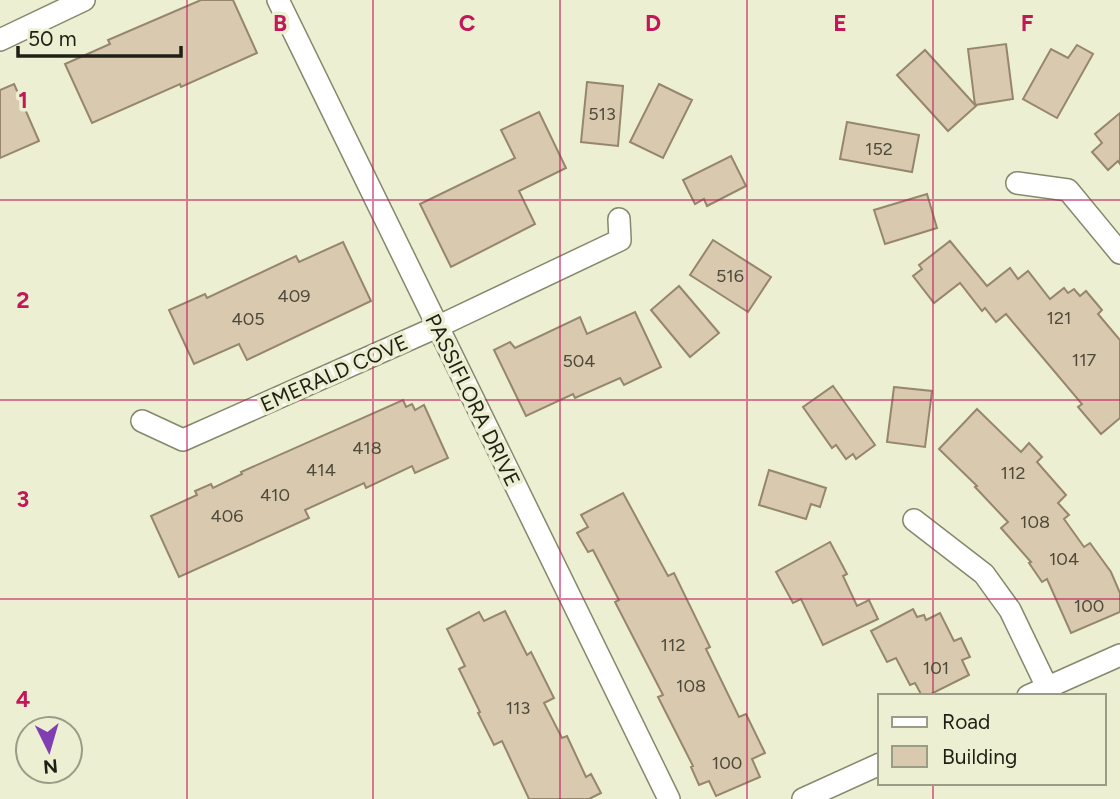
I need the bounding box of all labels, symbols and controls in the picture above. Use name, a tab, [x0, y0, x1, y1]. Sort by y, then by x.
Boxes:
text: B	[273, 9, 287, 37]
text: C	[459, 9, 476, 37]
text: D	[645, 9, 661, 37]
text: E	[833, 9, 847, 37]
text: F	[1021, 9, 1034, 37]
scale bar	[18, 14, 180, 58]
text: 50 m	[28, 26, 77, 51]
text: 1	[18, 86, 28, 114]
house number: 513	[588, 103, 616, 125]
house number: 152	[865, 138, 893, 160]
house number: 516	[716, 265, 744, 287]
house number: 409	[278, 285, 310, 307]
text: 2	[16, 286, 30, 314]
house number: 121	[1047, 307, 1071, 329]
house number: 405	[231, 308, 265, 330]
street label: PASSIFLORA DRIVE	[420, 310, 526, 490]
street label: EMERALD COVE	[256, 329, 412, 417]
house number: 117	[1072, 349, 1097, 371]
house number: 504	[562, 350, 596, 372]
house number: 418	[352, 437, 382, 459]
house number: 414	[306, 459, 336, 481]
house number: 112	[1001, 462, 1025, 484]
house number: 410	[260, 484, 290, 506]
text: 3	[17, 485, 29, 513]
house number: 406	[211, 505, 243, 527]
house number: 108	[1020, 511, 1050, 533]
house number: 104	[1049, 548, 1079, 570]
house number: 100	[1074, 595, 1104, 617]
house number: 112	[661, 634, 685, 656]
house number: 101	[923, 657, 949, 679]
house number: 108	[676, 675, 706, 697]
text: 4	[16, 685, 30, 713]
legend	[878, 694, 1106, 785]
house number: 113	[506, 697, 530, 719]
text: Road	[942, 709, 990, 734]
north arrow	[14, 715, 84, 785]
text: Building	[942, 744, 1017, 769]
house number: 100	[712, 752, 742, 774]
text: N	[42, 754, 59, 779]

